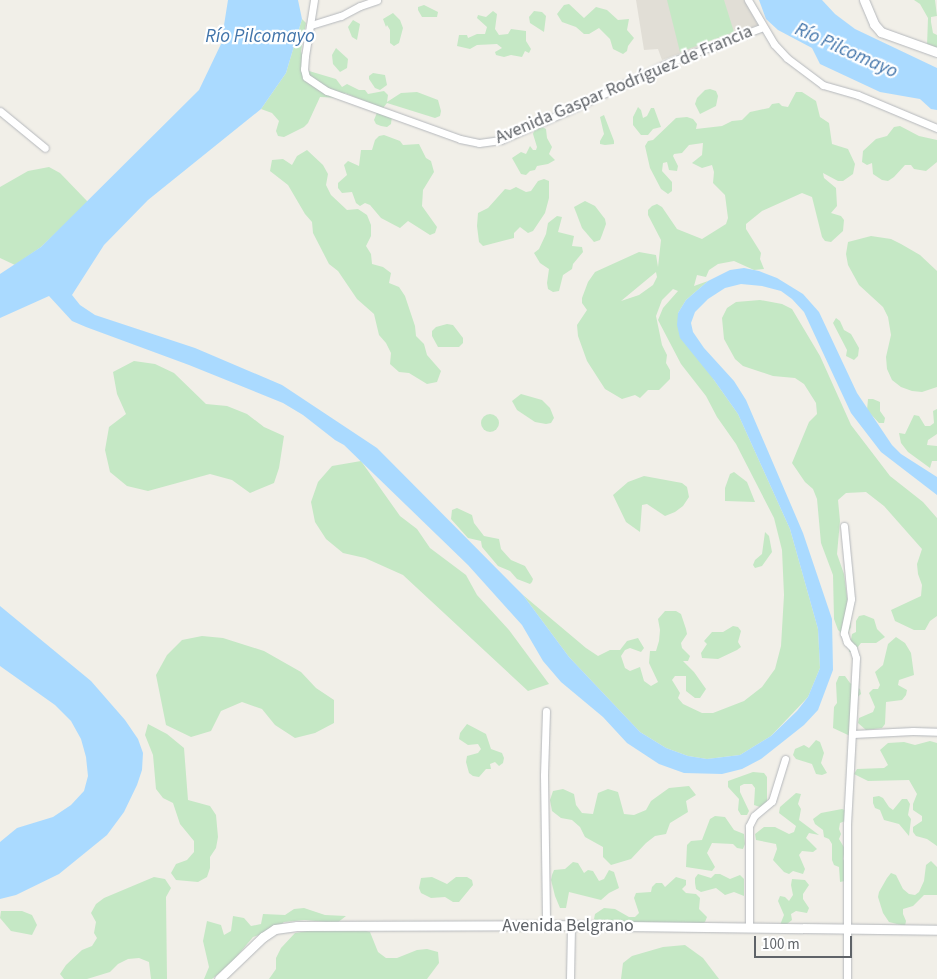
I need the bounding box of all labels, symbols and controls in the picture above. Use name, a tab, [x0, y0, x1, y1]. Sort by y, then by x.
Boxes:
water label: Río Pilcomayo	[791, 18, 901, 84]
street label: Avenida Gaspar Rodríguez de Francia	[492, 21, 756, 149]
water label: Río Pilcomayo	[205, 26, 315, 48]
street label: Avenida Belgrano	[502, 915, 634, 937]
scale bar	[757, 926, 854, 958]
text: 100 m	[762, 934, 800, 955]

